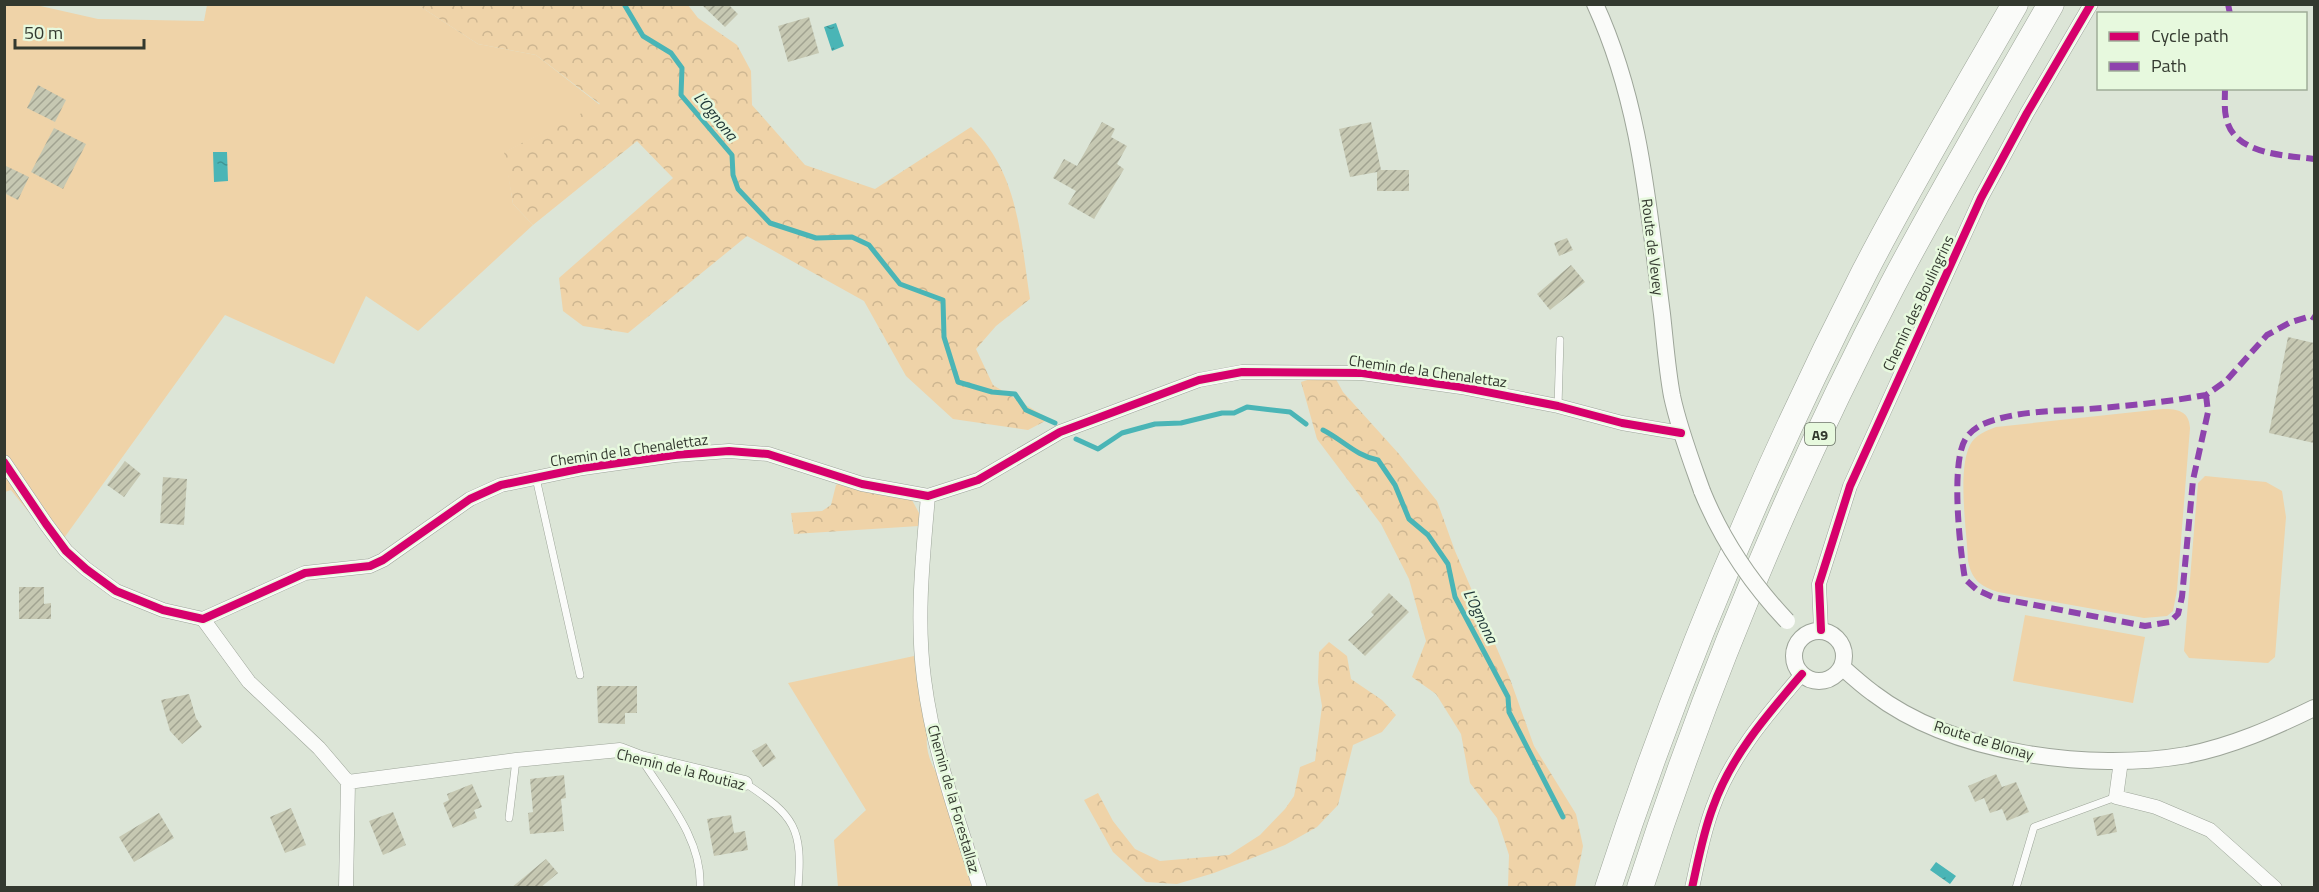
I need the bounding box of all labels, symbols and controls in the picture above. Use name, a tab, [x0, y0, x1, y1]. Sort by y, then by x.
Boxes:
scale bar	[15, 12, 144, 50]
legend	[2097, 12, 2307, 90]
text: 50 m	[24, 19, 63, 46]
text: Cycle path	[2151, 22, 2229, 49]
text: Path	[2151, 52, 2187, 79]
water label: L'Ognona	[688, 86, 744, 147]
street label: Route de Vevey	[1636, 197, 1670, 297]
street label: Chemin des Boulingrins	[1876, 231, 1960, 375]
street label: Chemin de la Chenalettaz	[1348, 349, 1509, 393]
road number: A9	[1805, 423, 1835, 445]
street label: Chemin de la Chenalettaz	[549, 428, 710, 472]
water label: L'Ognona	[1458, 585, 1505, 648]
street label: Route de Blonay	[1931, 714, 2037, 766]
street label: Chemin de la Forestallaz	[922, 722, 986, 876]
street label: Chemin de la Routiaz	[614, 742, 748, 796]

